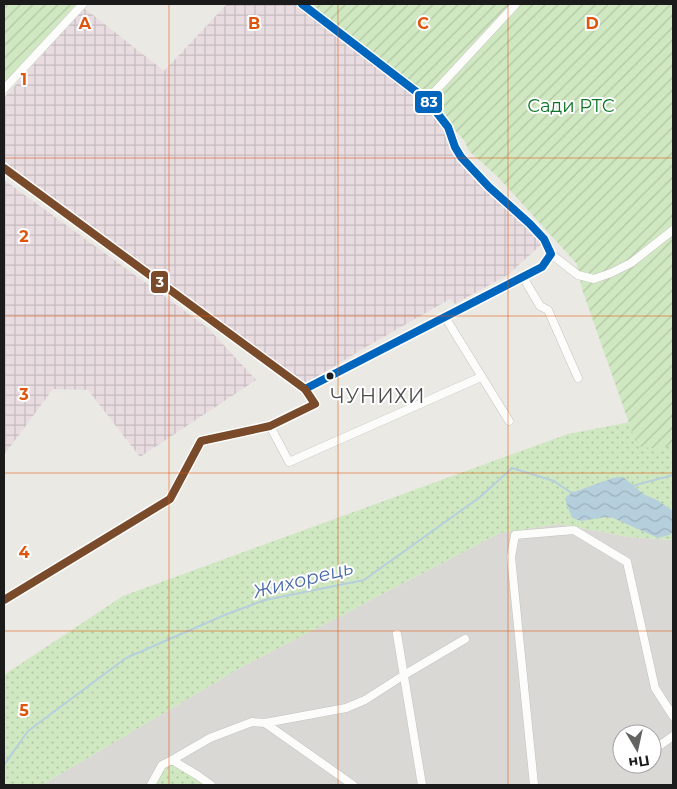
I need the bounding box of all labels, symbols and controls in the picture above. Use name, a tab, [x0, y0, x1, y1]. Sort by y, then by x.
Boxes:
text: A	[78, 14, 92, 33]
text: B	[248, 14, 260, 33]
text: C	[417, 14, 429, 33]
text: D	[585, 14, 599, 33]
text: 1	[21, 70, 27, 89]
line badge: 83	[414, 90, 443, 114]
text: 83	[420, 93, 438, 111]
park label: Сади РТС	[527, 95, 615, 117]
text: 2	[19, 227, 29, 246]
line badge: 3	[150, 270, 169, 294]
text: 3	[155, 273, 164, 291]
unlabelled marker	[325, 371, 335, 381]
district label: ЧУНИХИ	[331, 384, 425, 408]
text: 3	[18, 385, 29, 404]
text: 4	[18, 543, 30, 562]
water label: Жихорець	[250, 556, 356, 603]
text: 5	[19, 701, 29, 720]
north arrow	[612, 724, 662, 774]
text: Пн	[627, 751, 651, 772]

